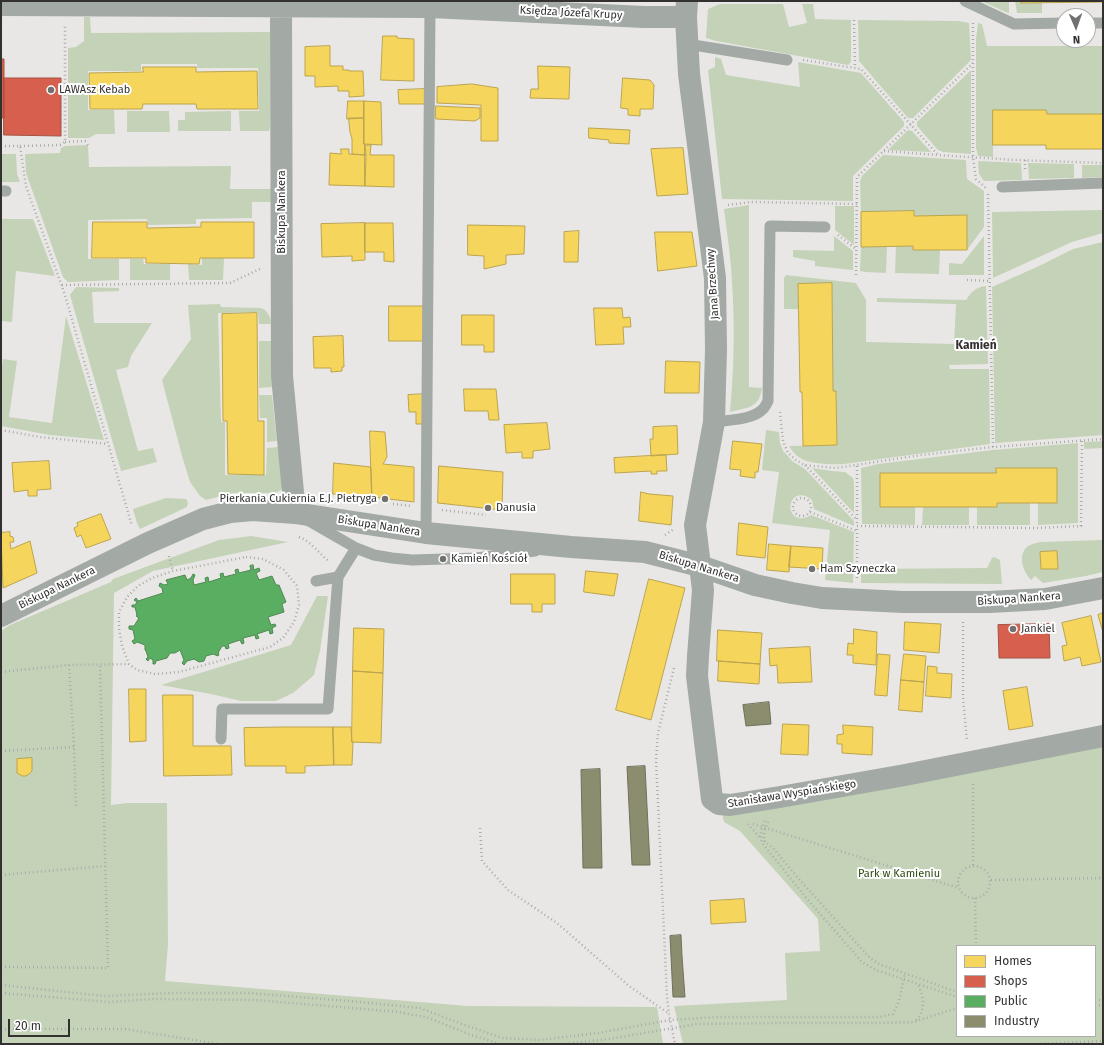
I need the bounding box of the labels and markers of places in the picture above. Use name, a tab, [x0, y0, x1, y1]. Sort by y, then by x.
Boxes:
place label: LAWAsz Kebab	[59, 83, 130, 97]
marker: LAWAsz Kebab	[46, 85, 56, 95]
place label: Pierkania Cukiernia E.J. Pietryga	[220, 492, 377, 506]
marker: Pierkania Cukiernia E.J. Pietryga	[380, 494, 390, 504]
place label: Danusia	[496, 501, 536, 515]
marker: Danusia	[483, 503, 493, 513]
place label: Kamień Kościół	[451, 552, 527, 566]
marker: Kamień Kościół	[438, 554, 448, 564]
place label: Ham Szyneczka	[820, 562, 896, 576]
marker: Ham Szyneczka	[807, 564, 817, 574]
place label: Jankiel	[1021, 622, 1055, 636]
marker: Jankiel	[1008, 624, 1018, 634]

